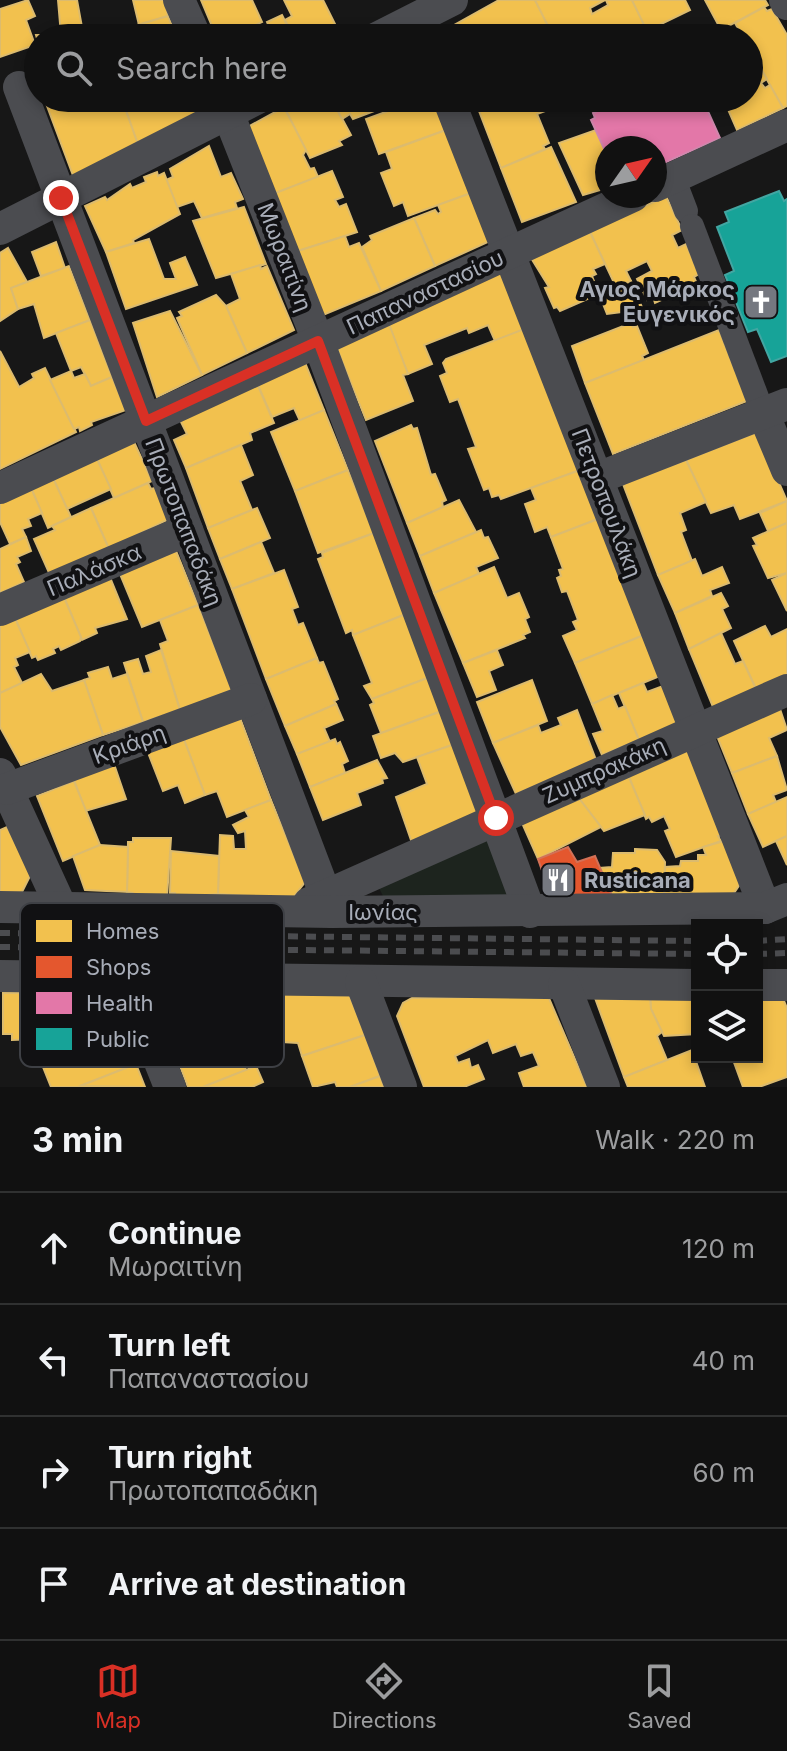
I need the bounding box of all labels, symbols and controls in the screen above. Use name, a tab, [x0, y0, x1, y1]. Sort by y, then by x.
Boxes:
search box	[24, 24, 763, 112]
icon: search	[52, 46, 96, 90]
text: Search here	[116, 50, 288, 86]
north arrow	[595, 136, 667, 208]
route end	[43, 180, 79, 216]
street label: Μωραιτίνη	[252, 199, 318, 315]
street label: Παπαναστασίου	[342, 244, 508, 340]
place label: Αγιος Μάρκος Ευγενικός	[579, 276, 735, 327]
church icon: Αγιος Μάρκος Ευγενικός	[742, 283, 780, 321]
street label: Πετροπουλάκη	[567, 425, 647, 581]
street label: Πρωτοπαπαδάκη	[140, 434, 228, 610]
street label: Παλάσκα	[43, 539, 145, 601]
street label: Κριάρη	[89, 719, 169, 769]
street label: Ζυμπρακάκη	[538, 731, 670, 809]
route start	[478, 800, 514, 836]
restaurant icon: Rusticana	[539, 861, 577, 899]
place label: Rusticana	[584, 867, 691, 893]
street label: Ιωνίας	[348, 899, 418, 925]
legend	[20, 903, 284, 1067]
text: Homes	[86, 918, 159, 944]
map controls	[691, 919, 763, 1063]
button: locate	[691, 919, 763, 991]
text: Shops	[86, 954, 151, 980]
text: Health	[86, 990, 154, 1016]
button: layers	[691, 991, 763, 1063]
text: Public	[86, 1026, 150, 1052]
text: 3 min	[32, 1119, 123, 1160]
text: Walk · 220 m	[595, 1124, 755, 1155]
text: Continue	[108, 1215, 242, 1251]
icon: ahead	[32, 1226, 76, 1270]
text: 120 m	[682, 1233, 755, 1264]
text: Μωραιτίνη	[108, 1251, 243, 1282]
text: Turn left	[108, 1327, 230, 1363]
icon: left	[32, 1338, 76, 1382]
text: 40 m	[692, 1345, 755, 1376]
text: Παπαναστασίου	[108, 1363, 309, 1394]
text: Turn right	[108, 1439, 252, 1475]
icon: right	[32, 1450, 76, 1494]
text: 60 m	[692, 1457, 755, 1488]
text: Πρωτοπαπαδάκη	[108, 1475, 318, 1506]
icon: arrive	[32, 1562, 76, 1606]
text: Arrive at destination	[108, 1566, 406, 1602]
tab: Map	[95, 1659, 141, 1733]
tab: Directions	[332, 1659, 437, 1733]
tab: Saved	[627, 1659, 692, 1733]

